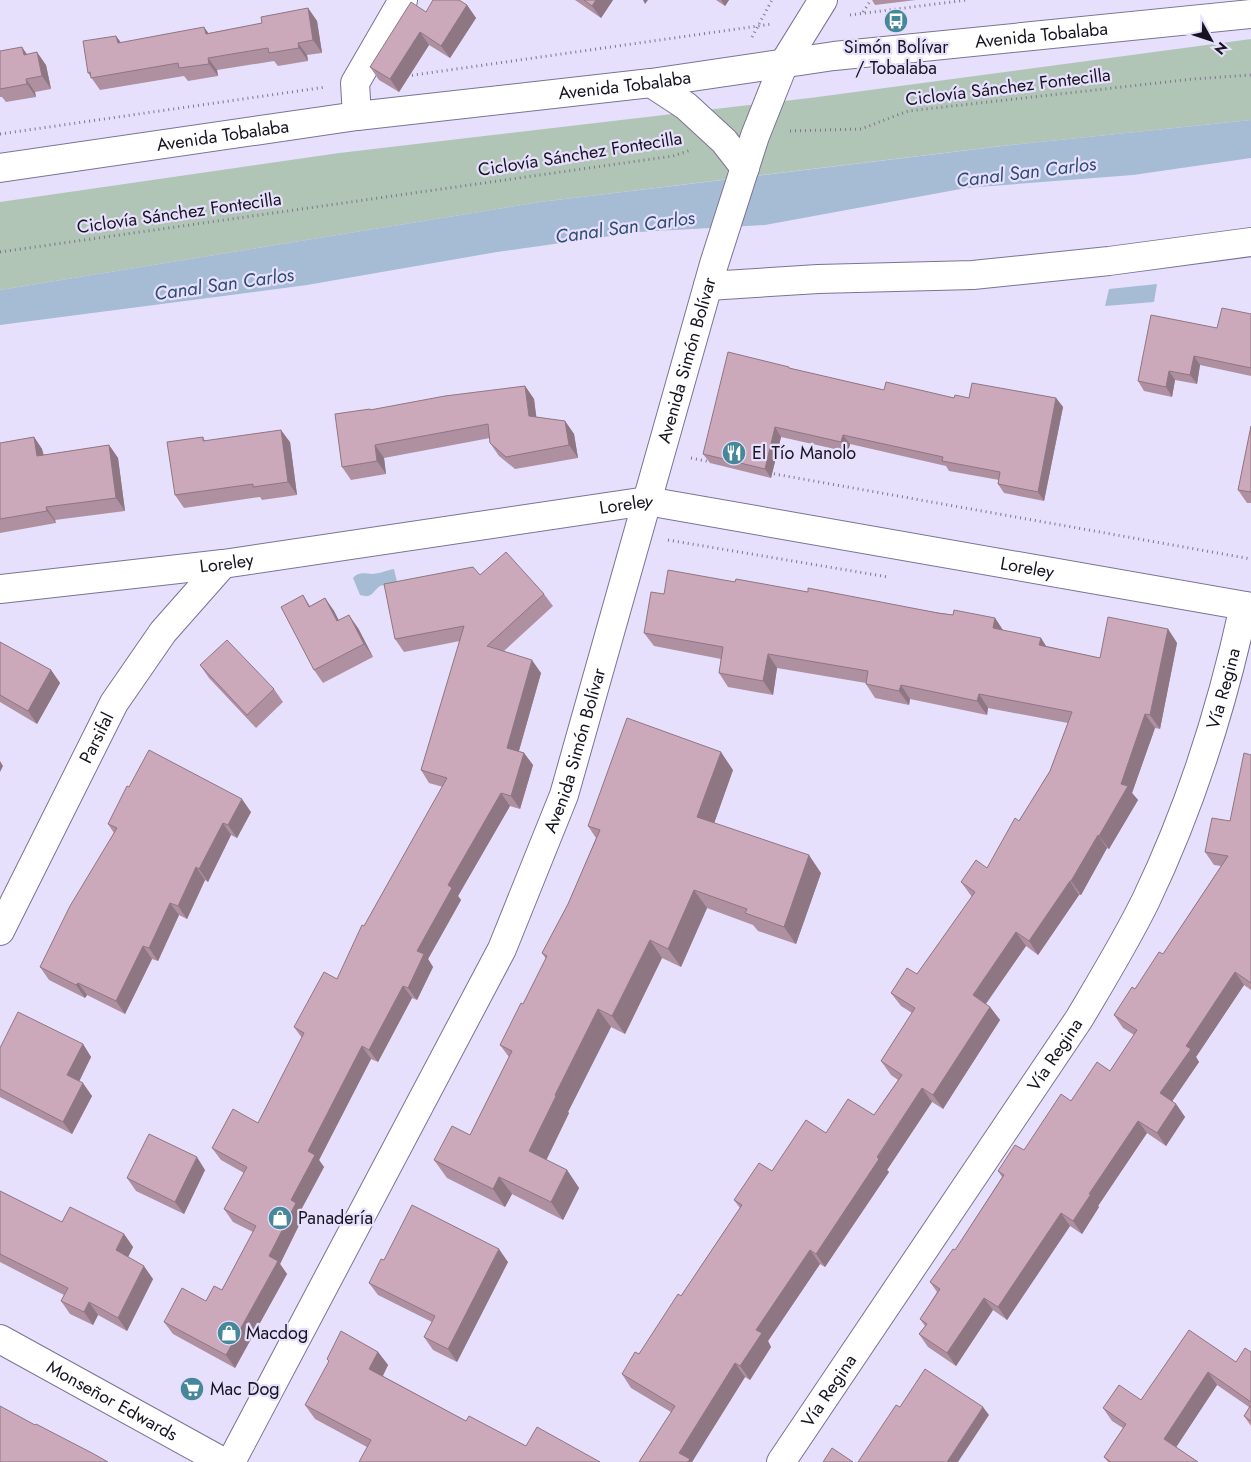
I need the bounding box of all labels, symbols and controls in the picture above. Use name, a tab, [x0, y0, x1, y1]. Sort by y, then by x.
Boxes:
bus stop icon: Simón Bolívar / Tobalaba	[883, 8, 909, 34]
street label: Avenida Tobalaba	[974, 15, 1109, 55]
north arrow	[1186, 15, 1236, 65]
place label: Simón Bolívar / Tobalaba	[844, 34, 949, 81]
text: N	[1210, 38, 1232, 59]
street label: Ciclovía Sánchez Fontecilla	[904, 62, 1112, 112]
street label: Avenida Tobalaba	[557, 64, 693, 106]
street label: Avenida Tobalaba	[155, 113, 291, 158]
street label: Ciclovía Sánchez Fontecilla	[476, 125, 684, 183]
water label: Canal San Carlos	[955, 150, 1098, 194]
street label: Ciclovía Sánchez Fontecilla	[75, 186, 283, 240]
water label: Canal San Carlos	[554, 204, 697, 250]
water label: Canal San Carlos	[153, 261, 296, 307]
street label: Avenida Simón Bolívar	[651, 274, 723, 446]
restaurant icon: El Tío Manolo	[721, 440, 747, 466]
place label: El Tío Manolo	[752, 440, 856, 466]
street label: Loreley	[597, 488, 655, 521]
street label: Loreley	[198, 547, 255, 580]
street label: Loreley	[998, 550, 1056, 585]
street label: Vía Regina	[1200, 645, 1247, 732]
street label: Avenida Simón Bolívar	[537, 664, 612, 837]
street label: Parsifal	[73, 708, 120, 768]
street label: Vía Regina	[1021, 1013, 1089, 1096]
shop icon: Panadería	[267, 1205, 293, 1231]
place label: Panadería	[298, 1205, 373, 1231]
shop icon: Macdog	[216, 1320, 242, 1346]
place label: Macdog	[246, 1320, 308, 1346]
street label: Vía Regina	[795, 1349, 863, 1432]
street label: Monseñor Edwards	[42, 1354, 182, 1447]
supermarket icon: Mac Dog	[179, 1376, 205, 1402]
place label: Mac Dog	[210, 1376, 280, 1402]

